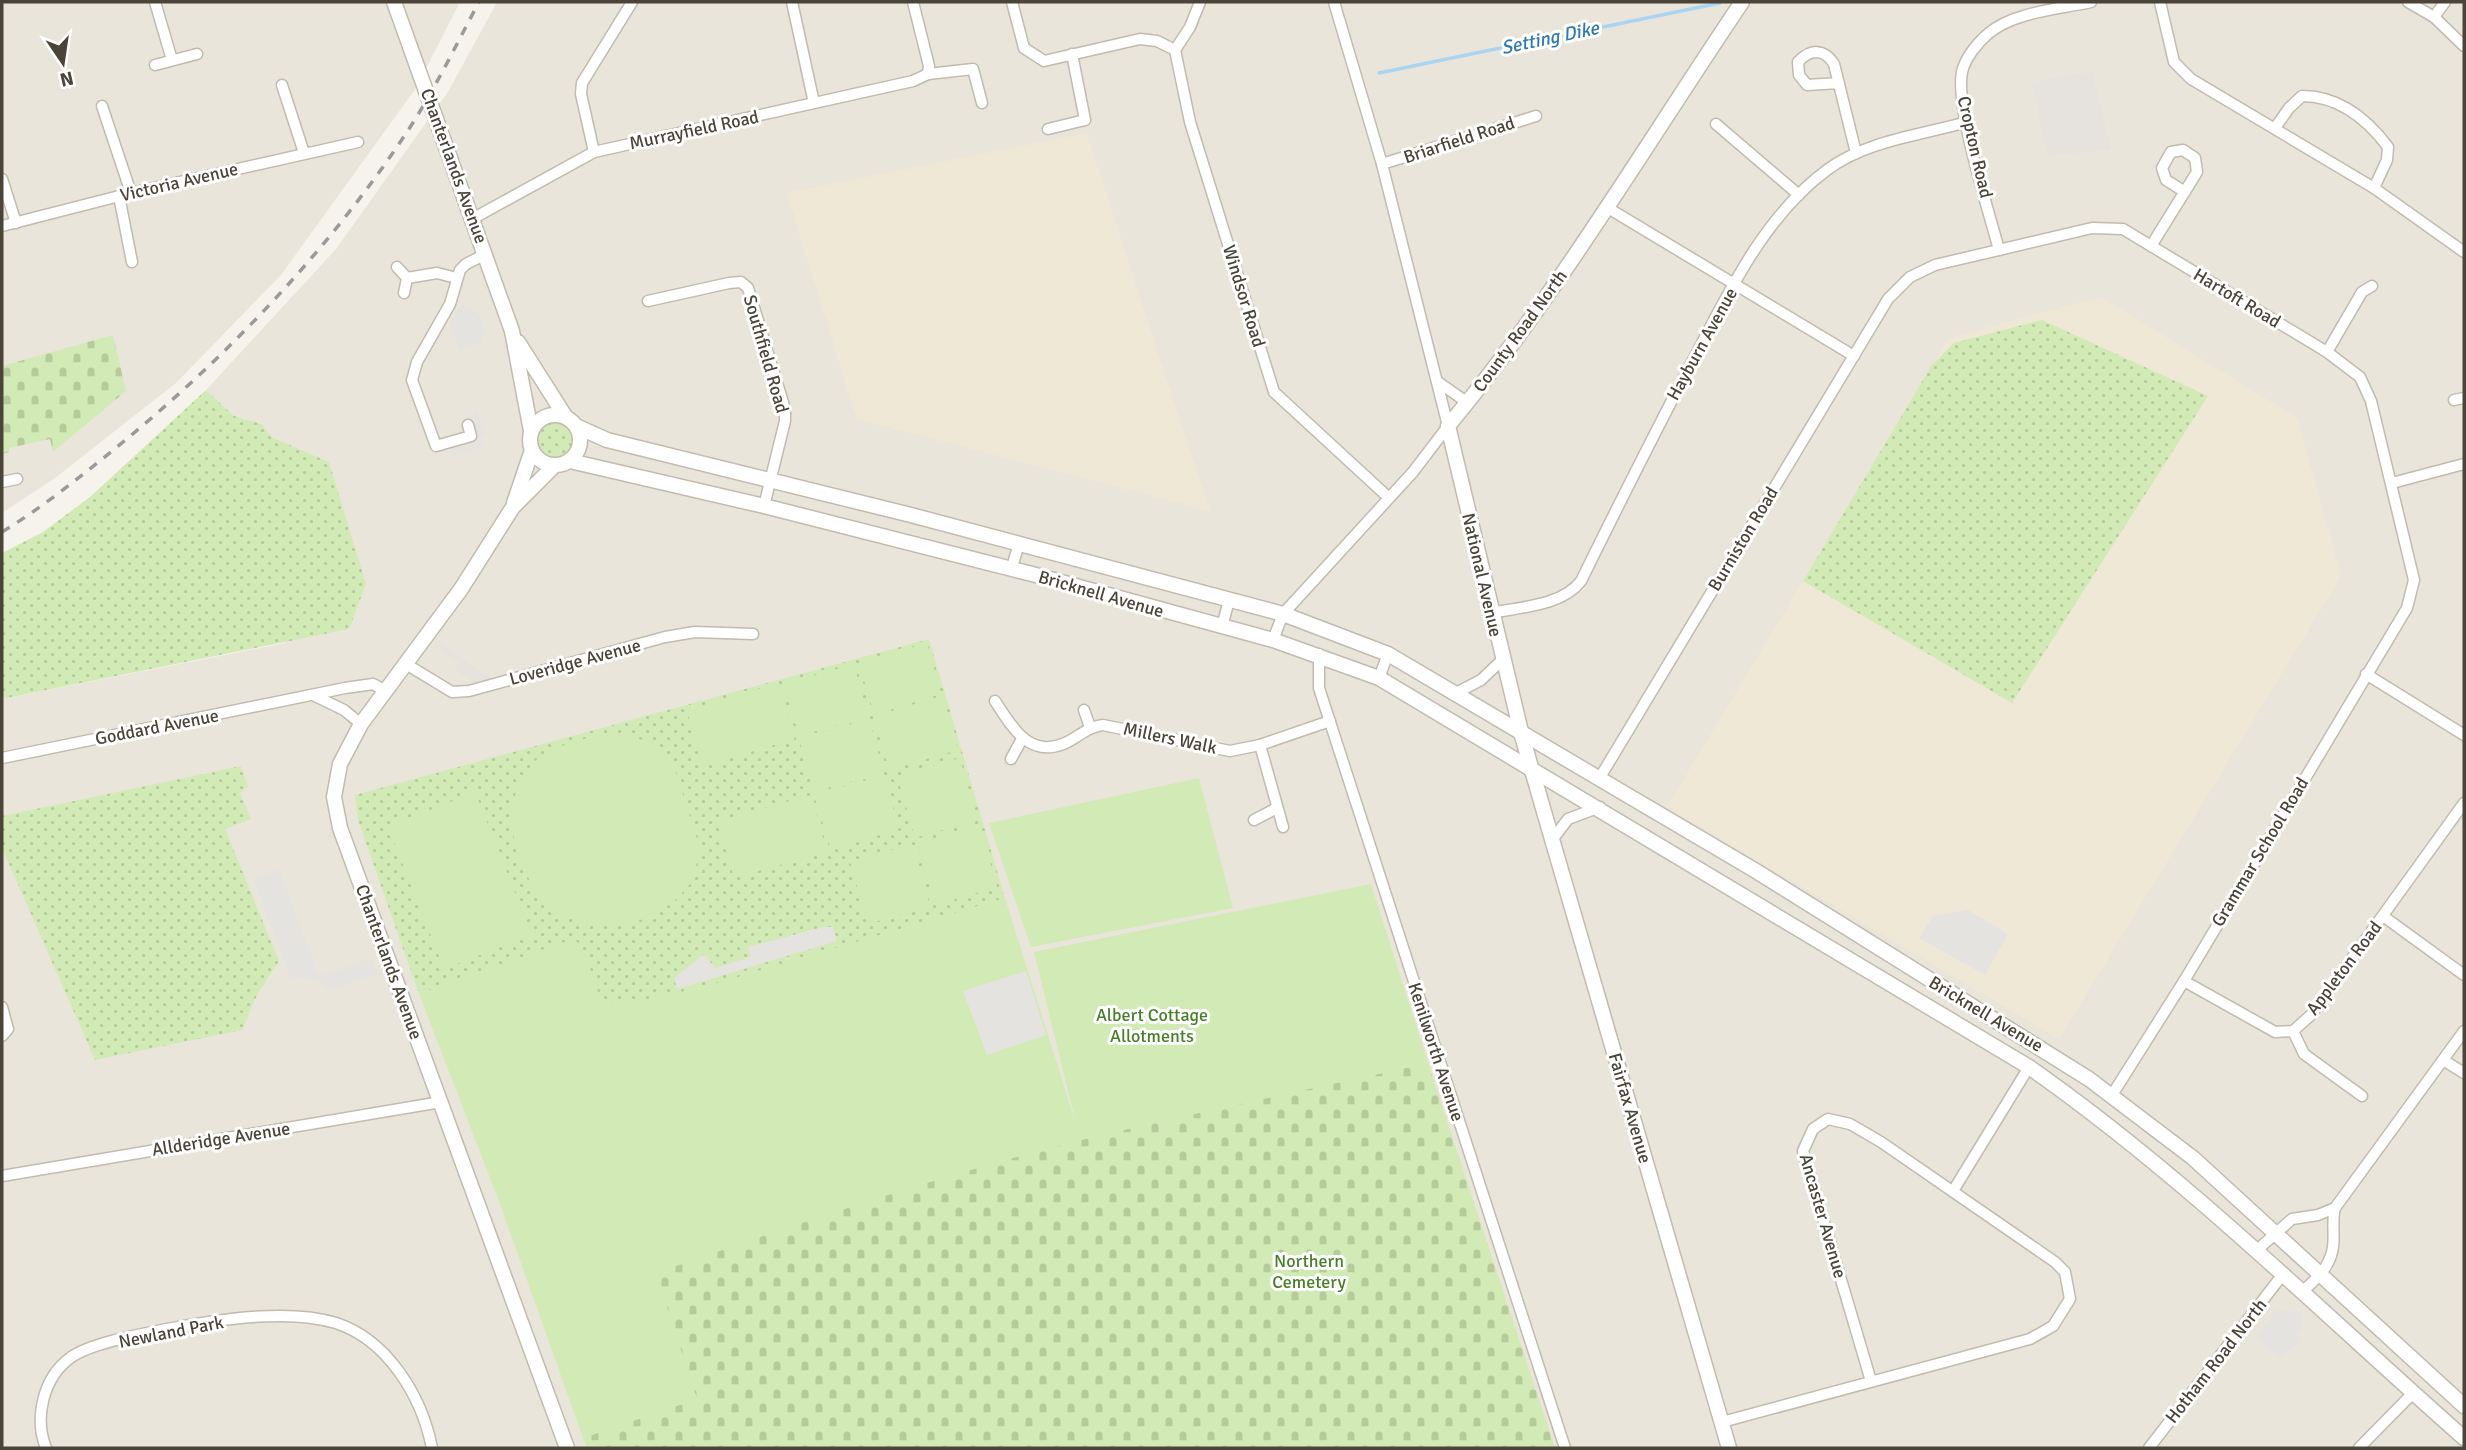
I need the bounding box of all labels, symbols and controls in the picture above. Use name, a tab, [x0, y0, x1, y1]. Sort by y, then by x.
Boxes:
water label: Setting Dike	[1499, 16, 1603, 60]
north arrow	[28, 28, 98, 98]
text: N	[57, 65, 76, 92]
street label: Chanterlands Avenue	[416, 85, 492, 247]
street label: Cropton Road	[1953, 94, 1997, 200]
street label: Murrayfield Road	[627, 106, 761, 154]
street label: Briarfield Road	[1401, 112, 1517, 168]
street label: Victoria Avenue	[118, 158, 240, 206]
street label: Windsor Road	[1218, 242, 1270, 350]
street label: Hartoft Road	[2189, 263, 2285, 333]
street label: County Road North	[1468, 266, 1572, 396]
street label: Hayburn Avenue	[1662, 284, 1742, 404]
street label: Southfield Road	[739, 292, 793, 416]
street label: Burniston Road	[1703, 483, 1783, 595]
street label: National Avenue	[1457, 511, 1507, 639]
street label: Bricknell Avenue	[1036, 566, 1166, 622]
street label: Loveridge Avenue	[507, 634, 643, 690]
street label: Goddard Avenue	[93, 704, 221, 750]
street label: Millers Walk	[1121, 717, 1219, 759]
street label: Grammar School Road	[2207, 773, 2313, 931]
street label: Chanterlands Avenue	[351, 881, 427, 1043]
street label: Appleton Road	[2302, 917, 2386, 1019]
street label: Bricknell Avenue	[1925, 971, 2047, 1057]
street label: Kenilworth Avenue	[1403, 980, 1469, 1124]
park label: Albert Cottage Allotments	[1096, 1004, 1208, 1047]
street label: Fairfax Avenue	[1604, 1050, 1656, 1166]
street label: Allderidge Avenue	[150, 1117, 292, 1161]
street label: Ancaster Avenue	[1795, 1151, 1851, 1281]
park label: Northern Cemetery	[1272, 1250, 1346, 1293]
street label: Hotham Road North	[2161, 1294, 2271, 1428]
street label: Newland Park	[117, 1311, 225, 1353]

